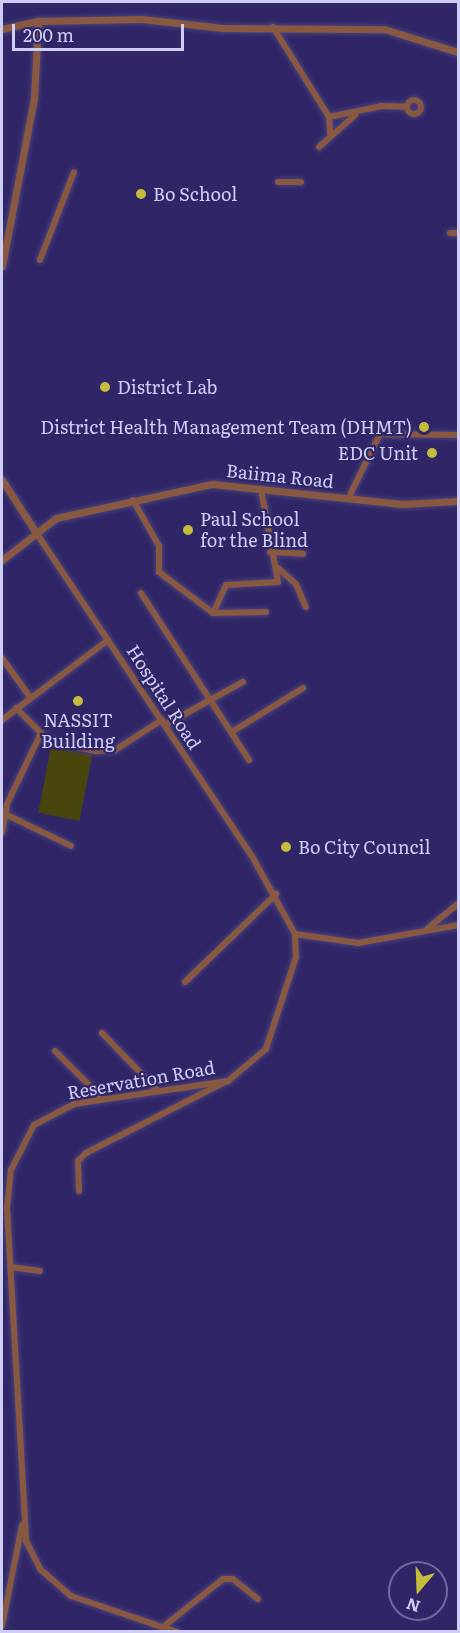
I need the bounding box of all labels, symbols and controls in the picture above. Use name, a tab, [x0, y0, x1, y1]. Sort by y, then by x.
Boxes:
scale bar	[15, 12, 188, 50]
text: 200 m	[23, 21, 74, 48]
place label: Bo School	[153, 183, 237, 205]
marker: Bo School	[134, 187, 148, 201]
place label: District Lab	[117, 376, 218, 398]
marker: District Lab	[98, 380, 112, 394]
place label: District Health Management Team (DHMT)	[40, 416, 412, 438]
marker: District Health Management Team (DHMT)	[417, 420, 431, 434]
place label: EDC Unit	[338, 442, 418, 464]
marker: EDC Unit	[423, 444, 441, 462]
street label: Baiima Road	[225, 460, 335, 492]
place label: Paul School for the Blind	[200, 509, 308, 552]
marker: Paul School for the Blind	[181, 523, 195, 537]
street label: Hospital Road	[122, 641, 206, 753]
marker: NASSIT Building	[71, 694, 85, 708]
place label: NASSIT Building	[41, 710, 115, 752]
place label: Bo City Council	[298, 836, 430, 858]
marker: Bo City Council	[279, 840, 293, 854]
street label: Reservation Road	[65, 1056, 217, 1104]
north arrow	[388, 1561, 448, 1621]
text: N	[403, 1593, 423, 1620]

